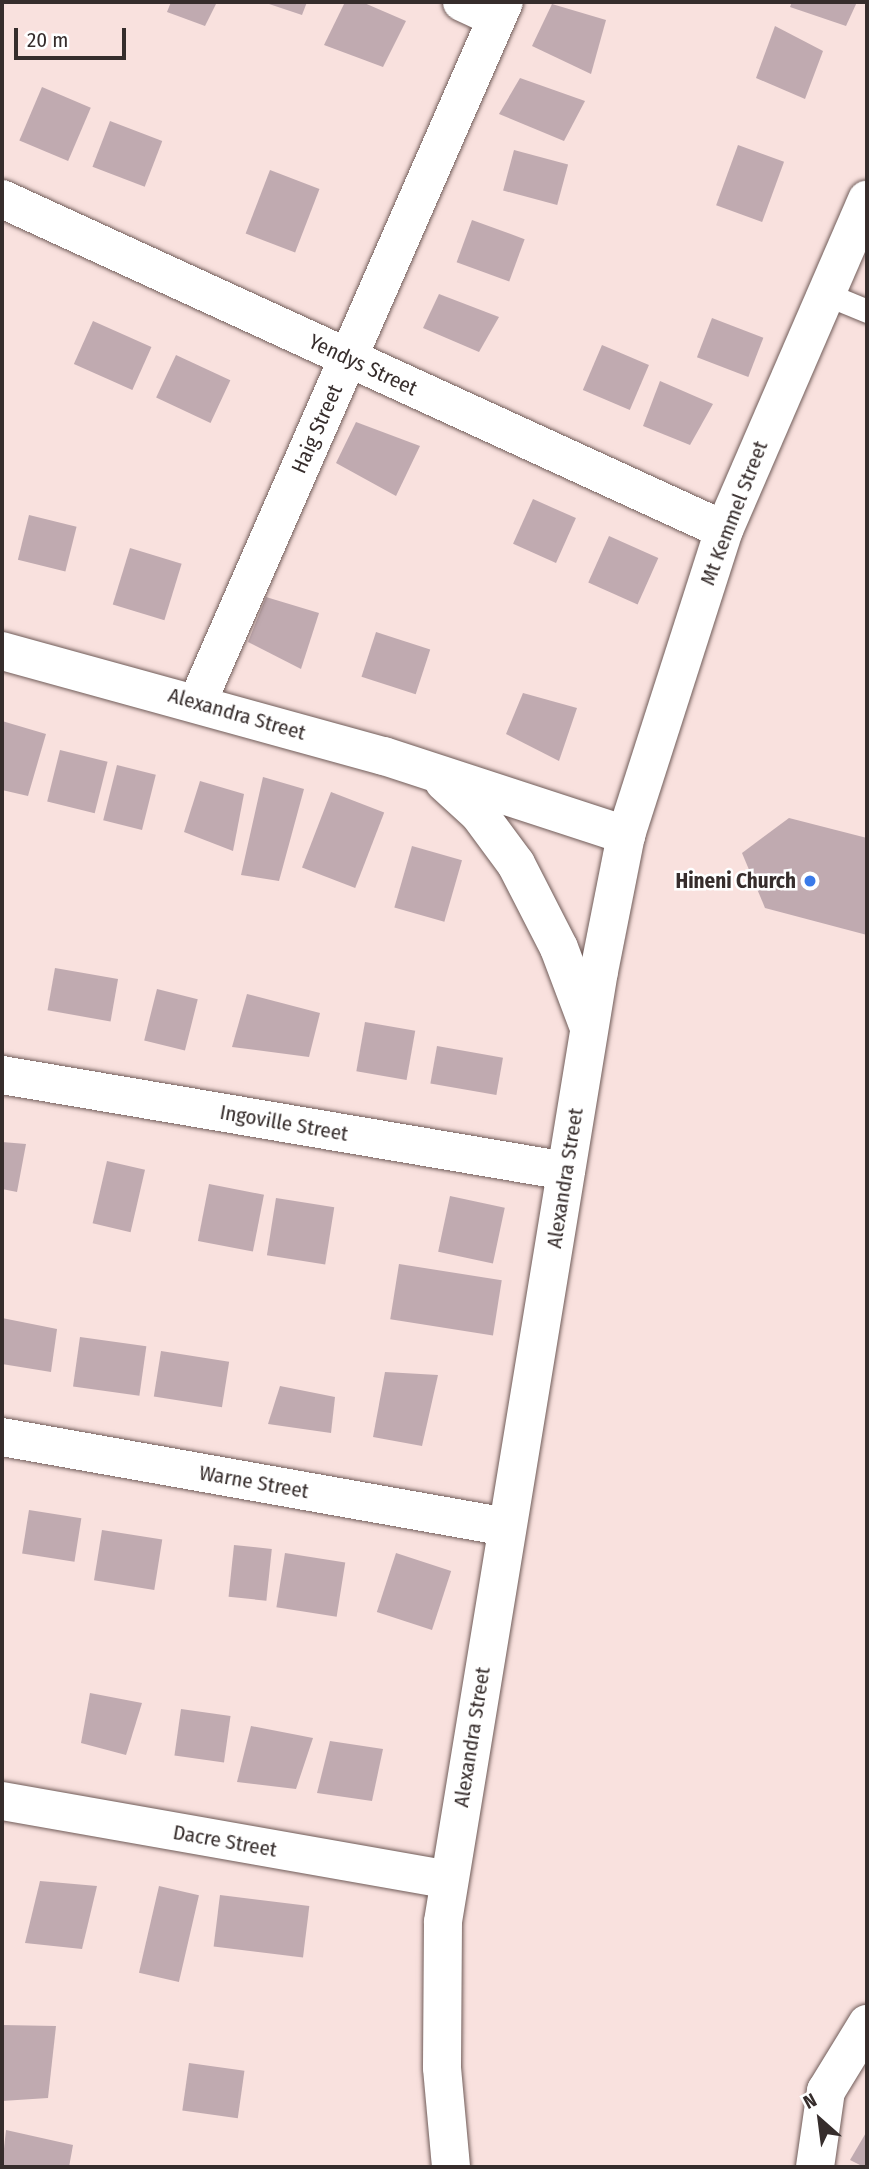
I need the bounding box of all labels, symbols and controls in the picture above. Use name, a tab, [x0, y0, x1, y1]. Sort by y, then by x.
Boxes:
scale bar	[18, 14, 130, 58]
text: 20 m	[27, 27, 68, 53]
street label: Yendys Street	[305, 329, 421, 401]
street label: Haig Street	[286, 381, 348, 477]
street label: Mt Kemmel Street	[695, 437, 773, 589]
street label: Alexandra Street	[165, 682, 309, 746]
place label: Hineni Church	[676, 868, 796, 894]
marker: Hineni Church	[802, 873, 818, 889]
street label: Ingoville Street	[218, 1099, 350, 1147]
street label: Alexandra Street	[541, 1106, 589, 1250]
street label: Warne Street	[197, 1460, 311, 1504]
street label: Alexandra Street	[448, 1665, 496, 1809]
street label: Dacre Street	[171, 1819, 279, 1863]
north arrow	[785, 2085, 855, 2155]
text: N	[799, 2088, 820, 2114]

